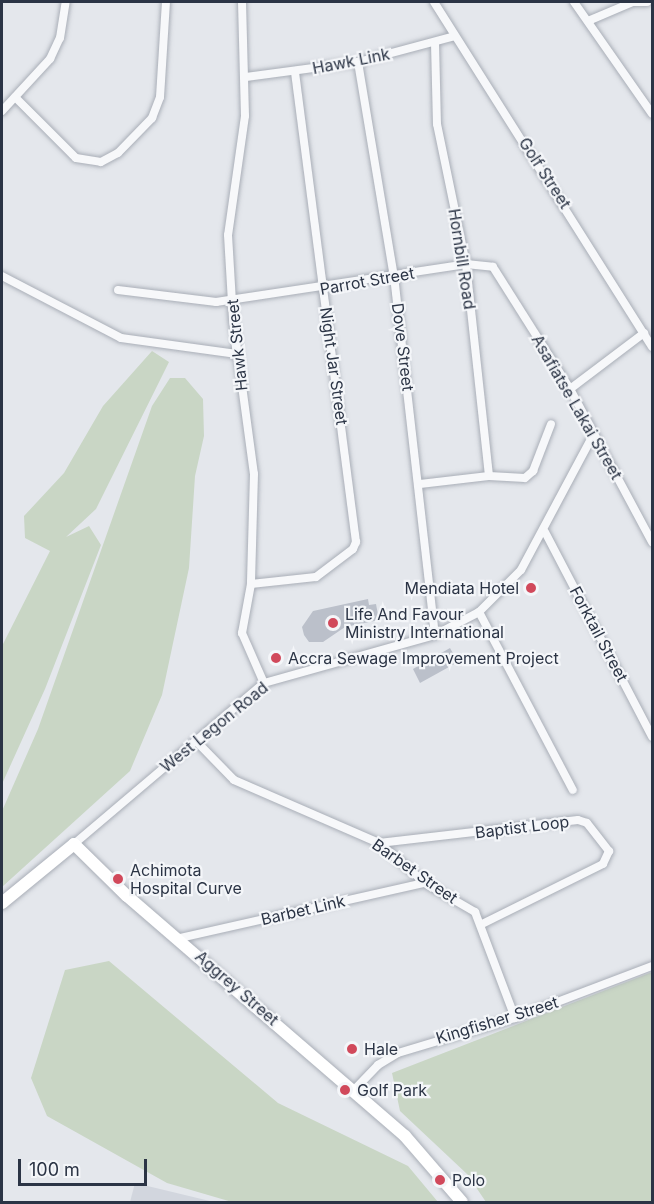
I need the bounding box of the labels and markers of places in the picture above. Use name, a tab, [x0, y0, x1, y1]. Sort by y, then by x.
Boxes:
place label: Mendiata Hotel	[405, 578, 519, 598]
marker: Mendiata Hotel	[524, 581, 538, 595]
place label: Life And Favour Ministry International	[345, 604, 504, 642]
marker: Life And Favour Ministry International	[326, 616, 340, 630]
place label: Accra Sewage Improvement Project	[288, 648, 559, 668]
marker: Accra Sewage Improvement Project	[269, 651, 283, 665]
place label: Achimota Hospital Curve	[130, 860, 242, 898]
marker: Achimota Hospital Curve	[111, 872, 125, 886]
place label: Hale	[364, 1039, 398, 1059]
marker: Hale	[345, 1042, 359, 1056]
place label: Golf Park	[357, 1080, 427, 1100]
marker: Golf Park	[338, 1083, 352, 1097]
place label: Polo	[452, 1170, 485, 1190]
marker: Polo	[433, 1173, 447, 1187]

